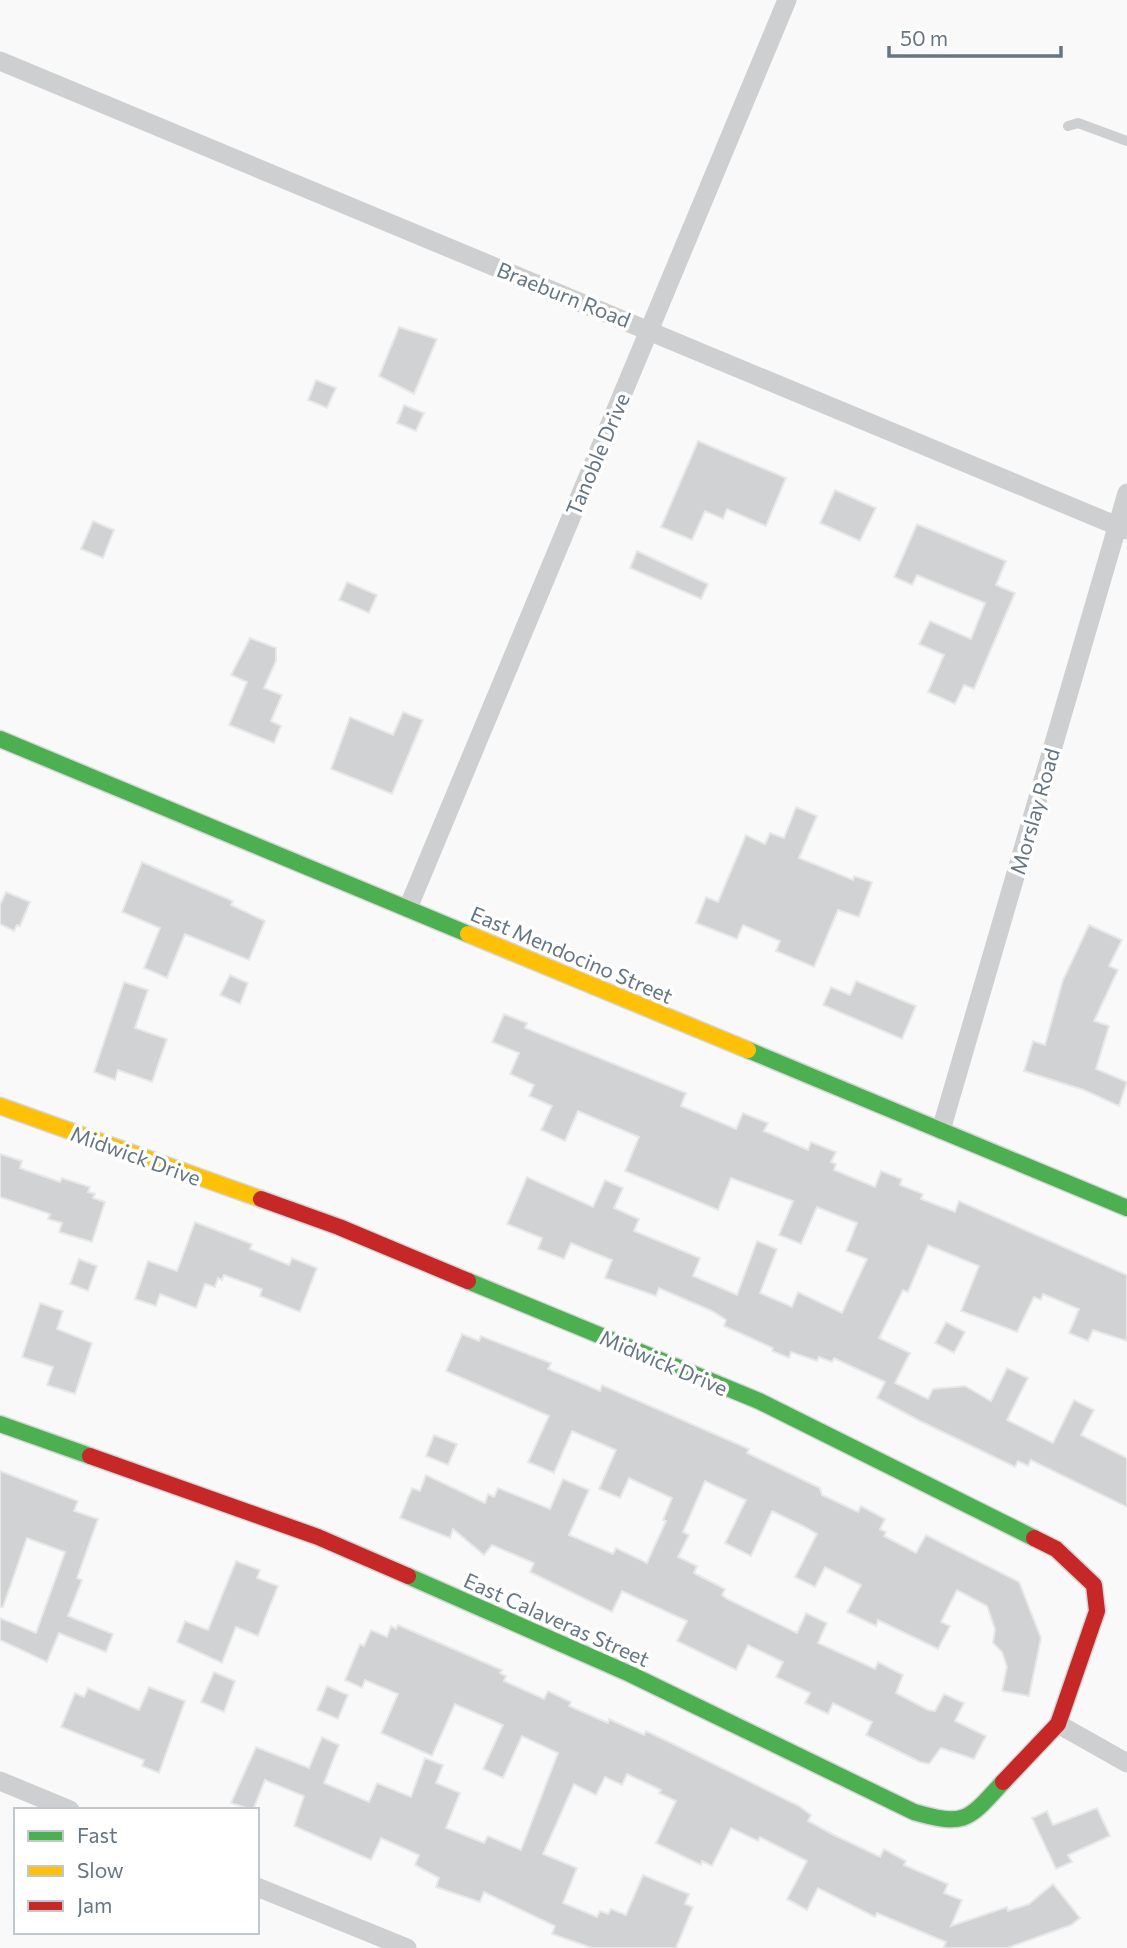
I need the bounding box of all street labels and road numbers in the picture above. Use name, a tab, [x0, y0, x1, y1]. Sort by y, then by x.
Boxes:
street label: Braeburn Road	[494, 256, 634, 332]
street label: Tanoble Drive	[560, 389, 634, 519]
street label: Morslay Road	[1004, 745, 1064, 877]
street label: East Mendocino Street	[467, 900, 677, 1008]
street label: Midwick Drive	[68, 1120, 204, 1190]
street label: Midwick Drive	[596, 1324, 732, 1400]
street label: East Calaveras Street	[460, 1567, 654, 1671]

